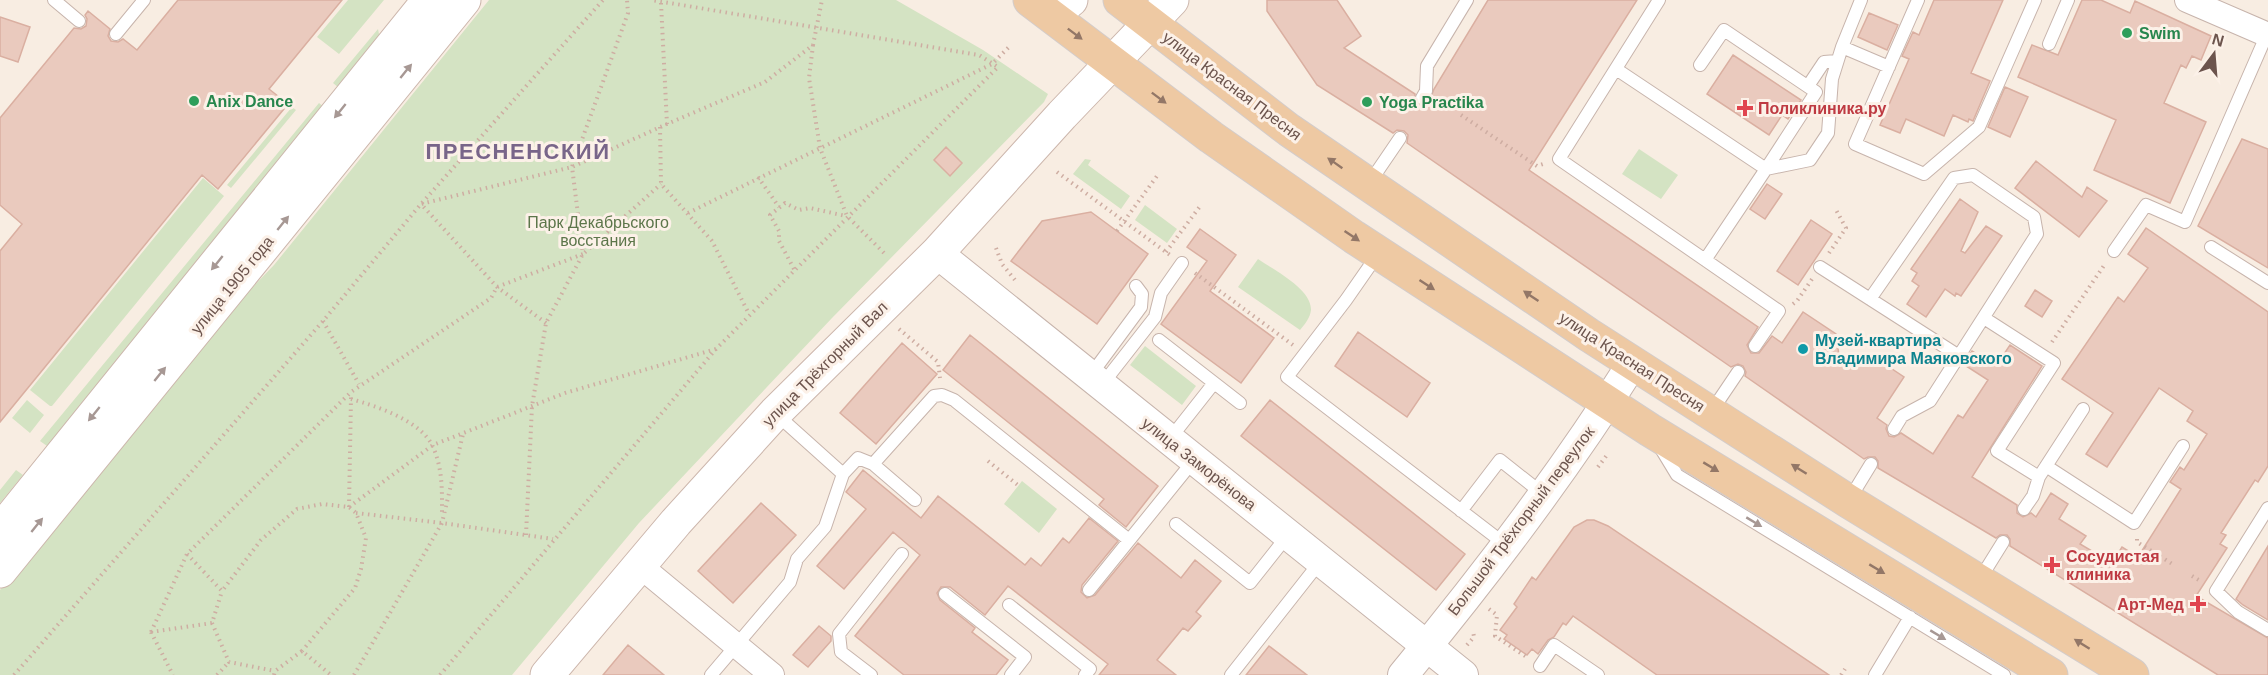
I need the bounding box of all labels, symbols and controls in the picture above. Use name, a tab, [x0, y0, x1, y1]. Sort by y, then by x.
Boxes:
north arrow	[2184, 24, 2244, 84]
place label: Swim	[2139, 25, 2181, 42]
marker: Swim	[2120, 26, 2134, 40]
one-way arrow	[1067, 27, 1082, 39]
street label: улица Красная Пресня	[1159, 28, 1305, 144]
text: N	[2210, 30, 2226, 50]
one-way arrow	[399, 64, 412, 79]
one-way arrow	[1151, 91, 1166, 103]
place label: Anix Dance	[206, 93, 293, 110]
marker: Anix Dance	[187, 94, 201, 108]
place label: Yoga Practika	[1379, 94, 1484, 111]
marker: Yoga Practika	[1360, 95, 1374, 109]
marker: Поликлиника.ру	[1736, 99, 1754, 117]
place label: Поликлиника.ру	[1758, 100, 1886, 117]
one-way arrow	[333, 103, 346, 119]
district label: ПРЕСНЕНСКИЙ	[426, 139, 610, 164]
one-way arrow	[1328, 157, 1344, 169]
park label: Парк Декабрьского восстания	[527, 214, 669, 249]
one-way arrow	[276, 215, 289, 230]
one-way arrow	[1343, 230, 1360, 241]
street label: улица 1905 года	[187, 233, 277, 337]
one-way arrow	[211, 255, 224, 270]
one-way arrow	[1419, 279, 1435, 291]
one-way arrow	[1523, 291, 1539, 302]
street label: улица Трёхгорный Вал	[759, 298, 891, 430]
street label: улица Красная Пресня	[1556, 309, 1708, 415]
place label: Музей-квартира Владимира Маяковского	[1815, 332, 2012, 367]
marker: Музей-квартира Владимира Маяковского	[1796, 342, 1810, 356]
one-way arrow	[153, 367, 166, 382]
one-way arrow	[88, 406, 101, 422]
street label: улица Заморёнова	[1139, 414, 1259, 514]
street label: Большой Трёхгорный переулок	[1444, 423, 1598, 619]
one-way arrow	[1703, 461, 1719, 472]
one-way arrow	[1791, 464, 1807, 475]
one-way arrow	[1746, 517, 1762, 528]
one-way arrow	[30, 518, 43, 533]
place label: Сосудистая клиника	[2066, 548, 2159, 583]
marker: Сосудистая клиника	[2043, 556, 2061, 574]
one-way arrow	[1869, 563, 1885, 574]
marker: Арт-Мед	[2189, 595, 2207, 613]
place label: Арт-Мед	[2117, 596, 2184, 613]
one-way arrow	[1930, 629, 1946, 640]
one-way arrow	[2074, 639, 2090, 650]

